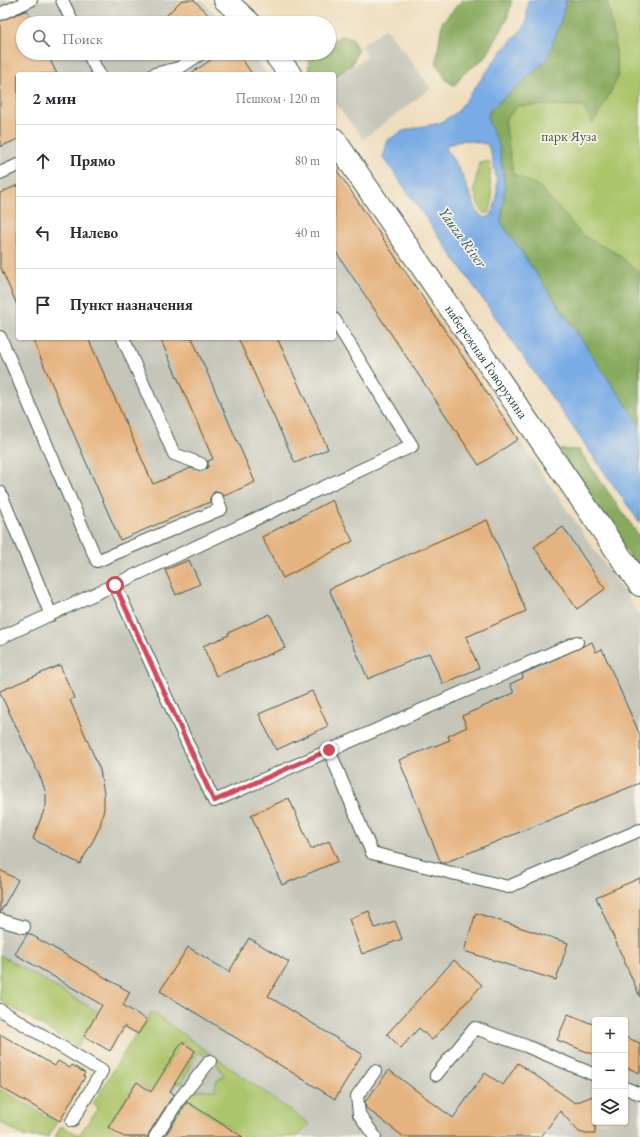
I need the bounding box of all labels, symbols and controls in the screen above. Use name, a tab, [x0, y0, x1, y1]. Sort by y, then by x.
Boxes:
search box	[16, 16, 336, 60]
icon: search	[30, 27, 52, 49]
text: Поиск	[62, 29, 103, 48]
text: 2 мин	[32, 87, 76, 109]
text: Пешком · 120 m	[236, 90, 320, 107]
park label: парк Яуза	[541, 127, 597, 145]
icon: ahead	[32, 150, 54, 172]
text: Прямо	[70, 151, 115, 170]
text: 80 m	[295, 152, 320, 169]
water label: Yauza River	[435, 203, 492, 272]
icon: left	[32, 222, 54, 244]
text: Налево	[70, 223, 118, 242]
text: 40 m	[295, 224, 320, 241]
icon: arrive	[32, 294, 54, 316]
text: Пункт назначения	[70, 295, 193, 314]
street label: набережная Говорухина	[441, 301, 532, 422]
route start	[106, 576, 124, 594]
route end	[320, 741, 338, 759]
map controls	[592, 1017, 628, 1125]
button: +	[592, 1017, 628, 1053]
button: −	[592, 1053, 628, 1089]
button: layers	[592, 1089, 628, 1125]

